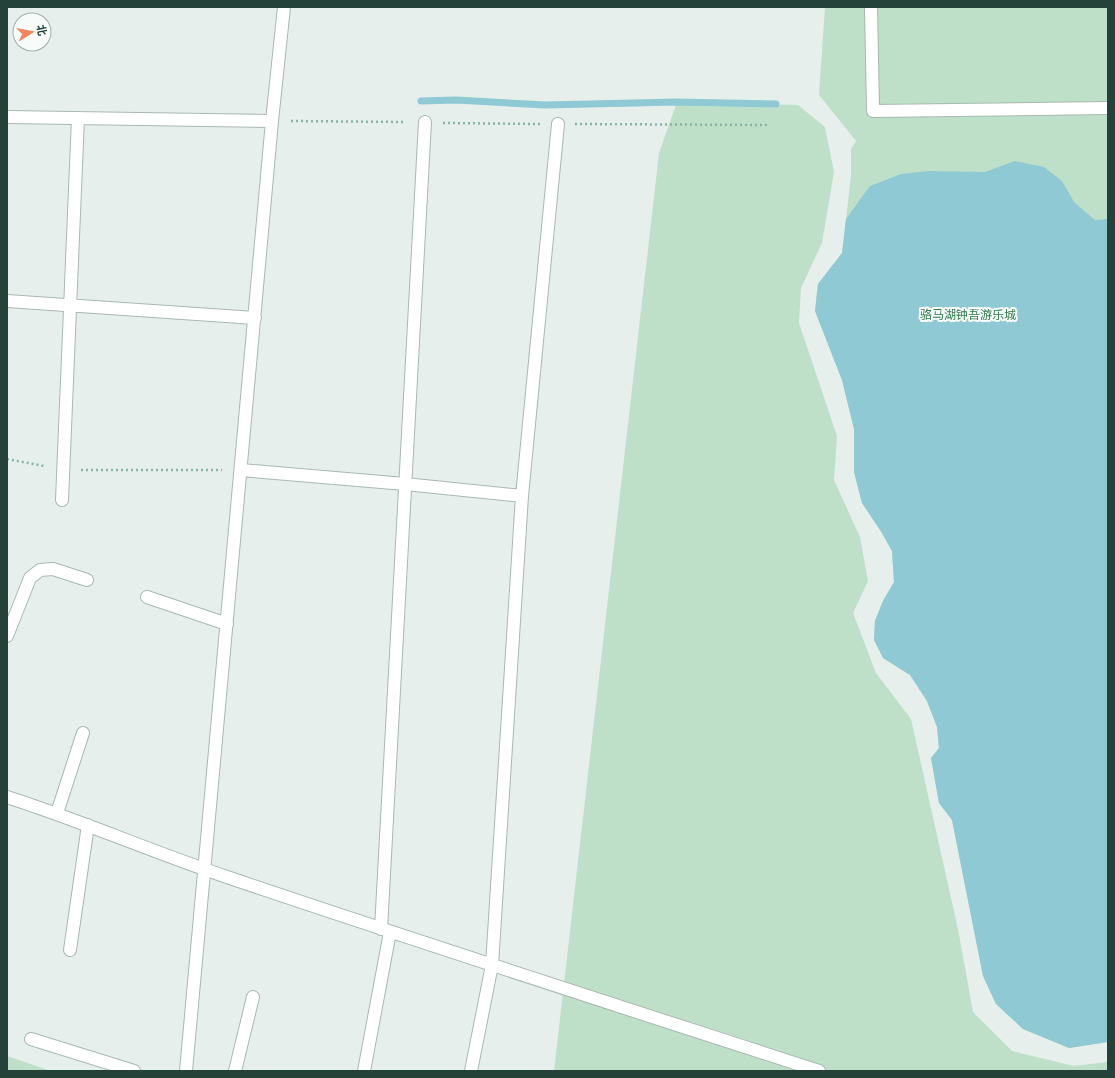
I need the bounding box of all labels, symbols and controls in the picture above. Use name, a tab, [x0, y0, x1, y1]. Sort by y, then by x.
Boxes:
north arrow	[12, 12, 52, 52]
text: 北	[34, 24, 49, 37]
park label: 骆马湖钟吾游乐城	[920, 308, 1016, 322]

